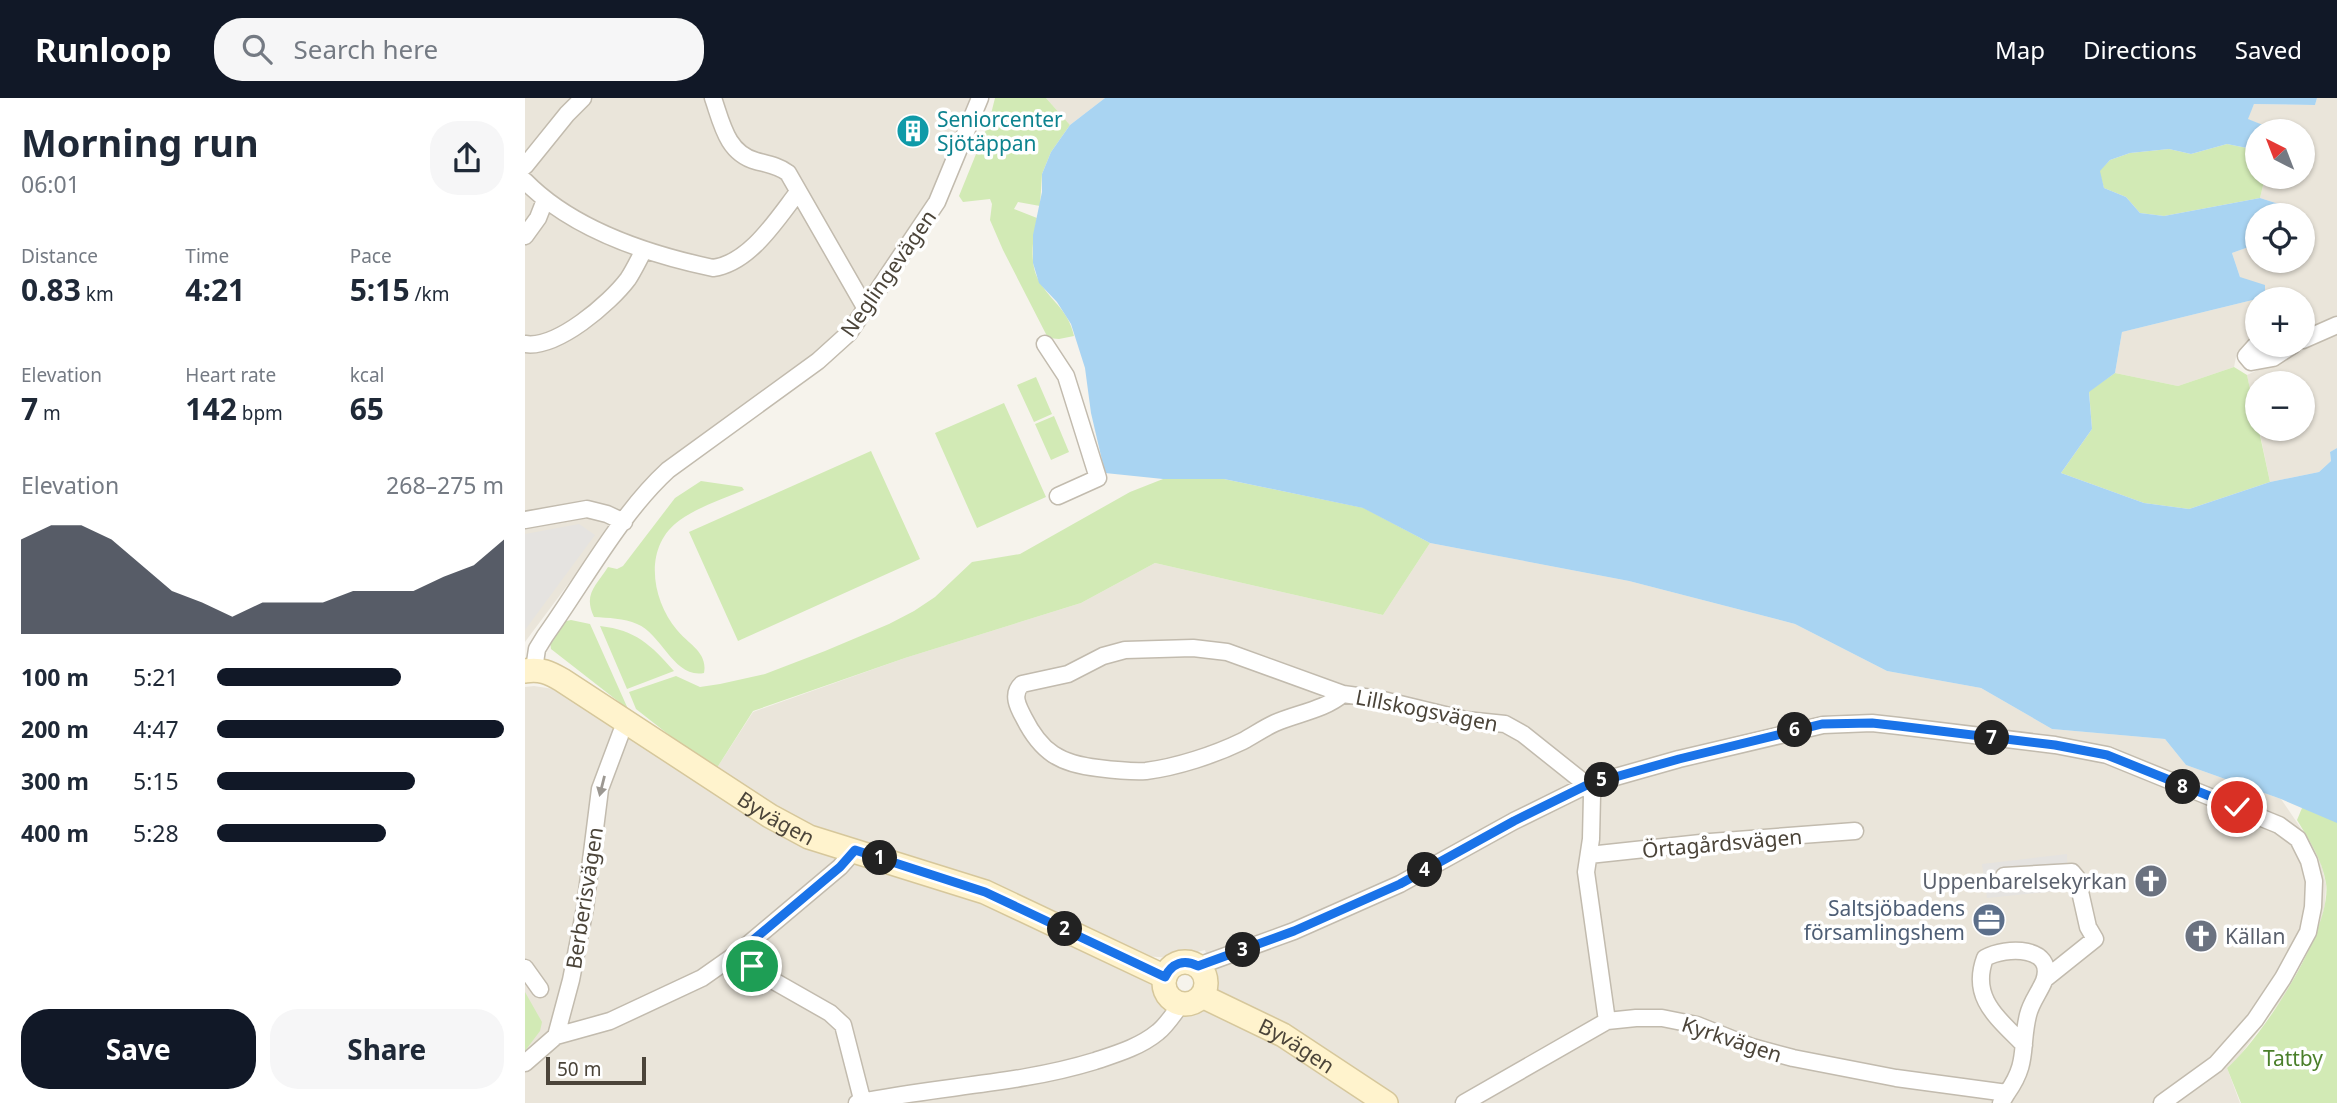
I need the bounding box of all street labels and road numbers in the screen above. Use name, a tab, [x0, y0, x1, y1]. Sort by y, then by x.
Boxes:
street label: Neglingevägen	[834, 204, 942, 342]
street label: Lillskogsvägen	[1353, 682, 1501, 738]
street label: Byvägen	[732, 785, 820, 851]
street label: Örtagårdsvägen	[1641, 822, 1803, 864]
street label: Berberisvägen	[559, 825, 609, 971]
street label: Kyrkvägen	[1678, 1010, 1786, 1068]
street label: Byvägen	[1254, 1011, 1340, 1079]

